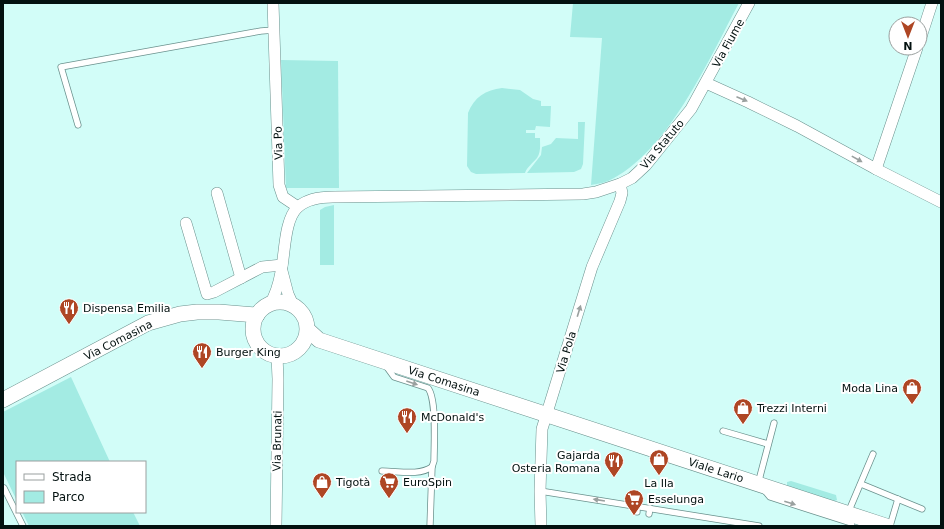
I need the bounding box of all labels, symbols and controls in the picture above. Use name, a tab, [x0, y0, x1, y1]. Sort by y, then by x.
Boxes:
street label: Via Fiume	[710, 16, 747, 70]
north arrow	[888, 16, 928, 56]
text: N	[903, 39, 913, 52]
one-way arrow	[736, 96, 748, 102]
street label: Via Statuto	[638, 117, 687, 172]
street label: Via Po	[271, 126, 286, 160]
one-way arrow	[851, 155, 863, 162]
restaurant icon: Dispensa Emilia	[58, 297, 80, 325]
place label: Dispensa Emilia	[83, 302, 171, 315]
one-way arrow	[576, 304, 582, 316]
street label: Via Comasina	[82, 318, 155, 363]
street label: Via Pola	[554, 330, 579, 375]
restaurant icon: Burger King	[191, 341, 213, 369]
place label: Burger King	[216, 346, 281, 359]
street label: Via Comasina	[406, 364, 481, 399]
shop icon: Moda Lina	[901, 377, 923, 405]
one-way arrow	[406, 380, 418, 386]
place label: Moda Lina	[842, 382, 898, 395]
shop icon: Trezzi Interni	[732, 397, 754, 425]
place label: Trezzi Interni	[756, 402, 827, 415]
restaurant icon: McDonald's	[396, 406, 418, 434]
street label: Via Brunati	[270, 411, 285, 471]
place label: McDonald's	[421, 411, 485, 424]
shop icon: La Ila	[648, 448, 670, 476]
place label: Gajarda Osteria Romana	[512, 449, 600, 475]
restaurant icon: Gajarda Osteria Romana	[603, 450, 625, 478]
street label: Viale Lario	[686, 455, 745, 486]
legend	[16, 461, 146, 513]
text: Strada	[52, 470, 92, 484]
shop icon: Tigotà	[311, 471, 333, 499]
supermarket icon: EuroSpin	[378, 471, 400, 499]
place label: Tigotà	[335, 476, 370, 489]
place label: EuroSpin	[403, 476, 452, 489]
place label: La Ila	[644, 477, 674, 490]
supermarket icon: Esselunga	[623, 488, 645, 516]
text: Parco	[52, 490, 85, 504]
place label: Esselunga	[648, 493, 704, 506]
one-way arrow	[593, 497, 605, 503]
one-way arrow	[784, 500, 796, 506]

